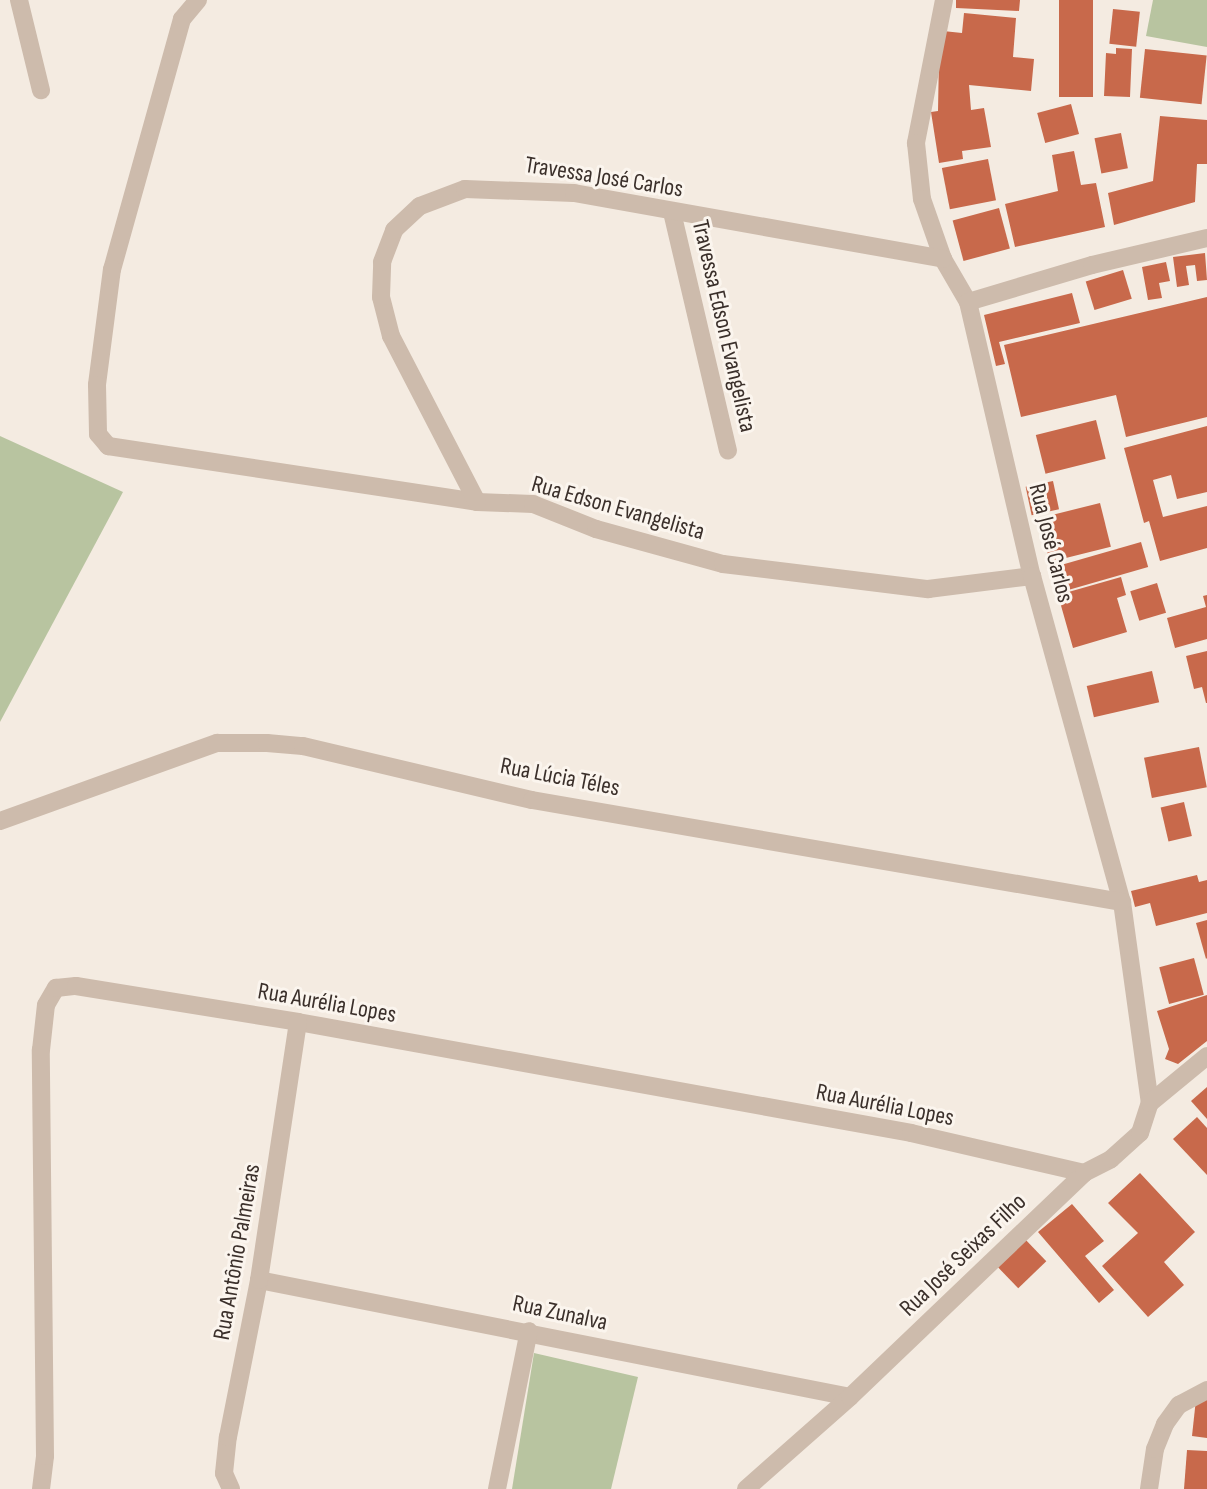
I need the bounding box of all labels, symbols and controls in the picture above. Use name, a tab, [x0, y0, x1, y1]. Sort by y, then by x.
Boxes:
street label: Travessa José Carlos	[523, 150, 685, 204]
street label: Travessa Edson Evangelista	[686, 217, 762, 435]
street label: Rua Edson Evangelista	[528, 470, 708, 546]
street label: Rua José Carlos	[1022, 481, 1080, 605]
street label: Rua Lúcia Téles	[498, 751, 622, 803]
street label: Rua Aurélia Lopes	[256, 977, 398, 1029]
street label: Rua Aurélia Lopes	[814, 1078, 956, 1132]
street label: Rua Antônio Palmeiras	[207, 1162, 267, 1342]
street label: Rua José Seixas Filho	[894, 1187, 1032, 1323]
street label: Rua Zunalva	[510, 1289, 610, 1337]

